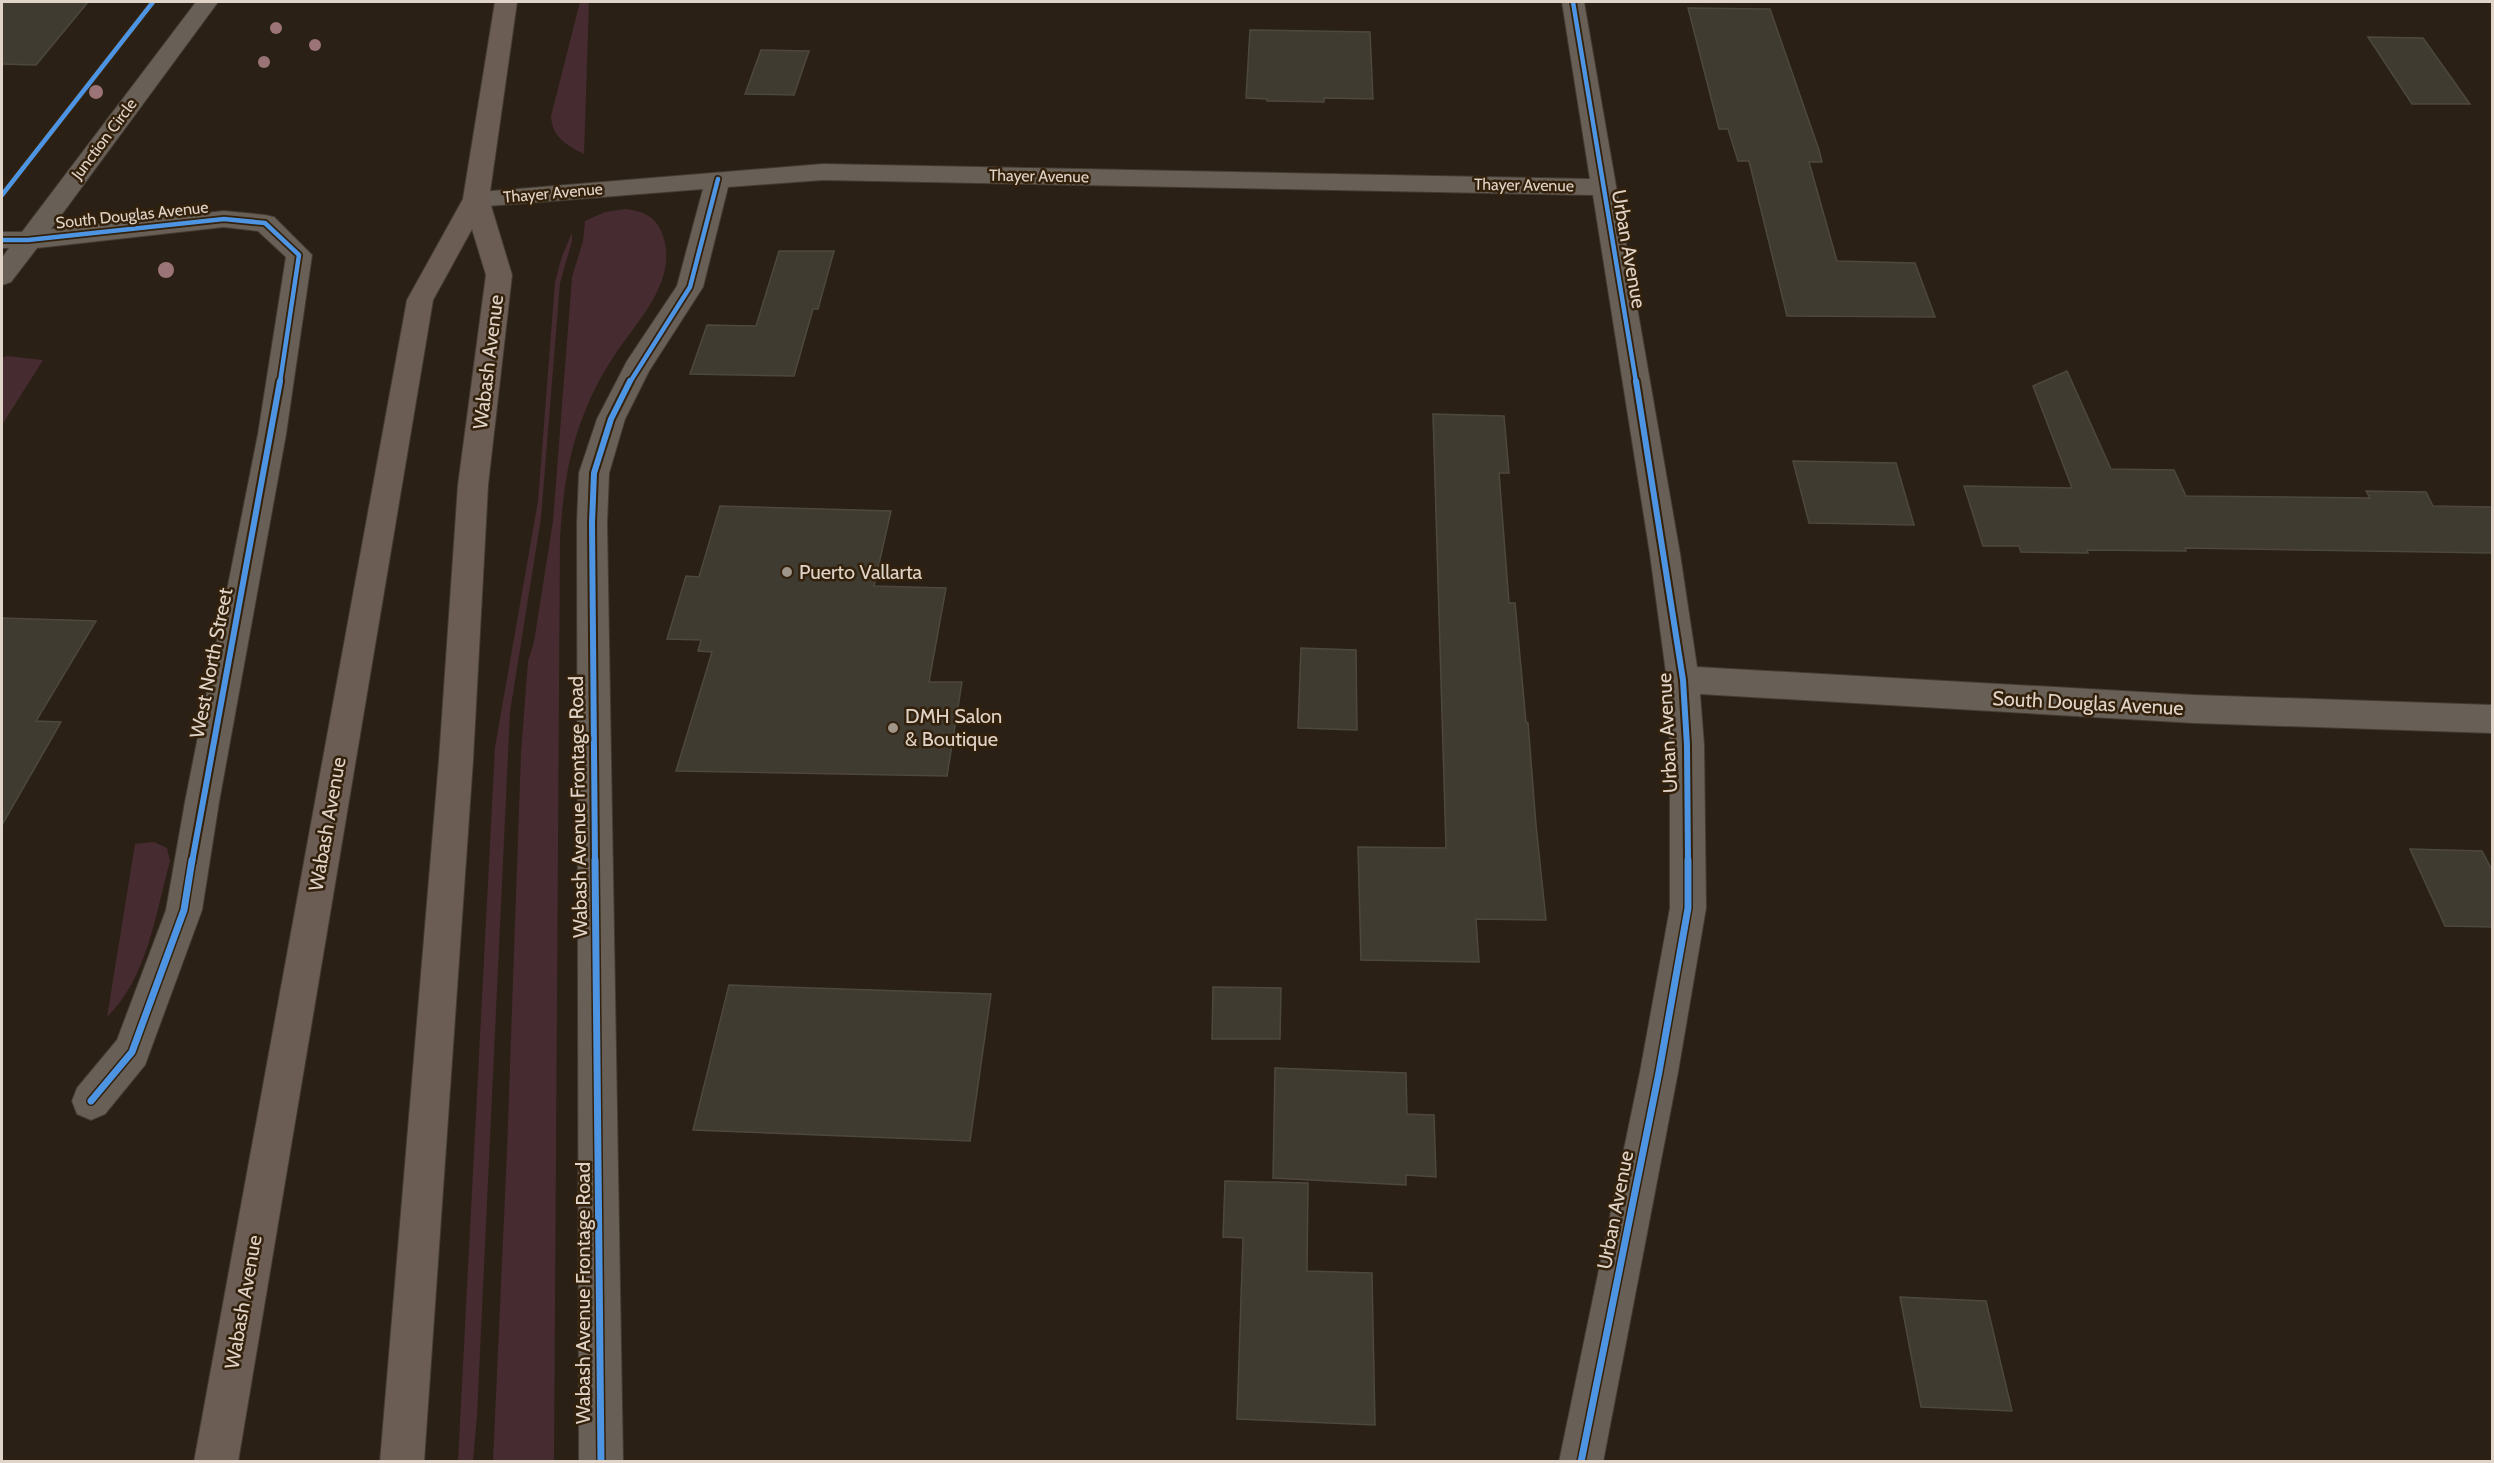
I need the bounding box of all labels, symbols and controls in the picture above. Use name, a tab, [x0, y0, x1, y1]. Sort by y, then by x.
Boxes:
street label: Junction Circle	[67, 95, 141, 184]
street label: Thayer Avenue	[989, 166, 1089, 186]
street label: Thayer Avenue	[1474, 175, 1574, 195]
street label: Thayer Avenue	[502, 179, 604, 207]
street label: Urban Avenue	[1607, 188, 1651, 310]
street label: South Douglas Avenue	[55, 198, 209, 232]
street label: Wabash Avenue	[468, 293, 508, 431]
place label: Puerto Vallarta	[799, 560, 923, 584]
marker: Puerto Vallarta	[780, 565, 794, 579]
street label: West North Street	[185, 586, 237, 740]
street label: Urban Avenue	[1652, 672, 1682, 794]
street label: Wabash Avenue Frontage Road	[564, 676, 592, 938]
street label: South Douglas Avenue	[1992, 686, 2184, 720]
place label: DMH Salon & Boutique	[905, 704, 1002, 751]
marker: DMH Salon & Boutique	[886, 721, 900, 735]
street label: Wabash Avenue	[303, 755, 351, 893]
street label: Urban Avenue	[1592, 1149, 1638, 1271]
street label: Wabash Avenue Frontage Road	[571, 1162, 595, 1424]
street label: Wabash Avenue	[219, 1233, 267, 1371]

